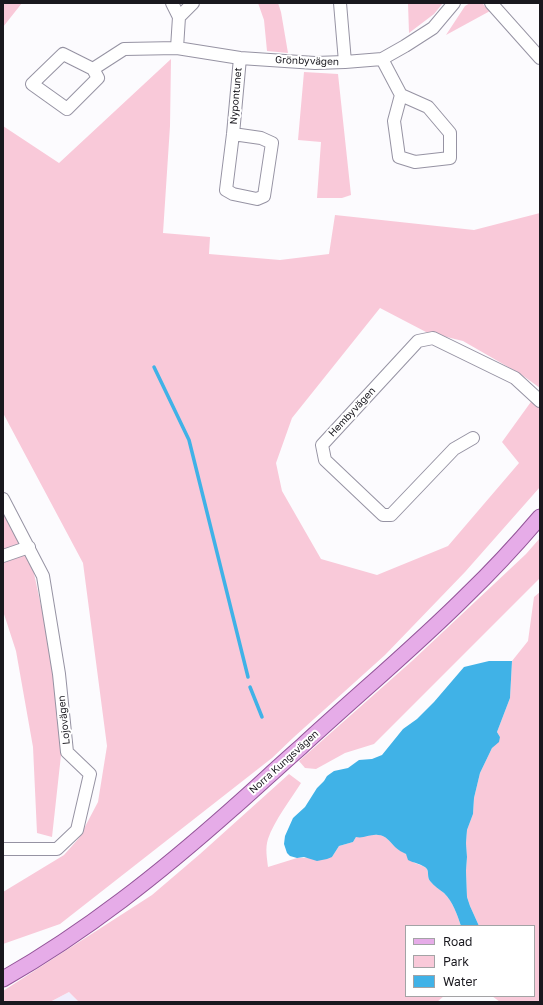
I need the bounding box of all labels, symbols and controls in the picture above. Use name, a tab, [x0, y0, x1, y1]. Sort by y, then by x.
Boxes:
street label: Grönbyvägen	[275, 54, 339, 68]
street label: Nypontunet	[228, 67, 244, 125]
street label: Hembyvägen	[326, 385, 378, 439]
street label: Lojovägen	[55, 695, 73, 745]
street label: Norra Kungsvägen	[247, 728, 321, 796]
legend	[405, 925, 535, 997]
text: Road	[443, 934, 472, 949]
text: Park	[443, 954, 469, 969]
text: Water	[443, 974, 477, 989]

